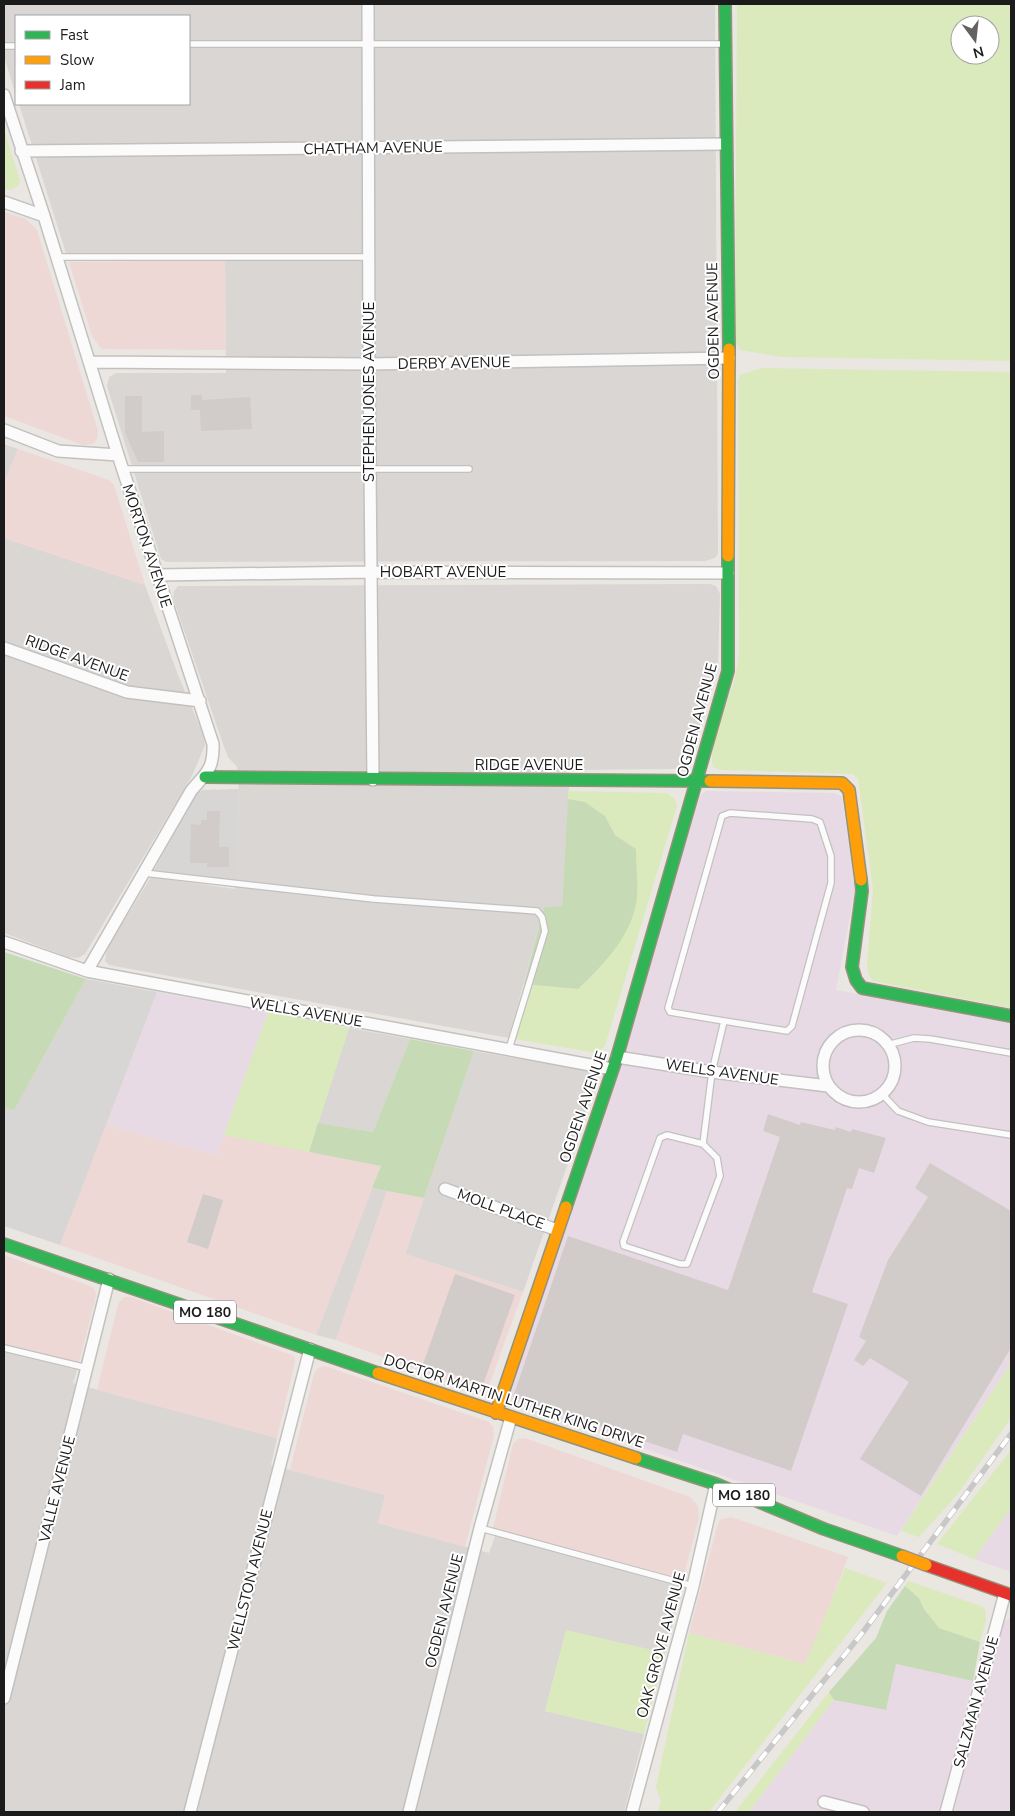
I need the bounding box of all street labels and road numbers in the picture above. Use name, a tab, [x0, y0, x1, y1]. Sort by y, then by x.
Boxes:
street label: CHATHAM AVENUE	[303, 137, 443, 159]
street label: OGDEN AVENUE	[702, 262, 724, 380]
street label: STEPHEN JONES AVENUE	[359, 302, 379, 482]
street label: DERBY AVENUE	[398, 352, 510, 374]
street label: MORTON AVENUE	[118, 482, 176, 610]
street label: HOBART AVENUE	[380, 562, 506, 582]
street label: RIDGE AVENUE	[23, 630, 131, 686]
street label: OGDEN AVENUE	[672, 661, 722, 779]
street label: RIDGE AVENUE	[475, 755, 583, 775]
street label: WELLS AVENUE	[248, 992, 364, 1032]
street label: OGDEN AVENUE	[554, 1048, 612, 1166]
street label: WELLS AVENUE	[664, 1054, 780, 1090]
street label: MOLL PLACE	[455, 1184, 547, 1234]
road number: MO 180	[174, 1300, 236, 1324]
street label: DOCTOR MARTIN LUTHER KING DRIVE	[381, 1349, 647, 1453]
street label: VALLE AVENUE	[34, 1434, 80, 1545]
road number: MO 180	[713, 1484, 775, 1506]
street label: WELLSTON AVENUE	[223, 1507, 277, 1653]
street label: OGDEN AVENUE	[420, 1552, 468, 1670]
street label: OAK GROVE AVENUE	[632, 1570, 690, 1720]
street label: SALZMAN AVENUE	[949, 1634, 1003, 1770]

